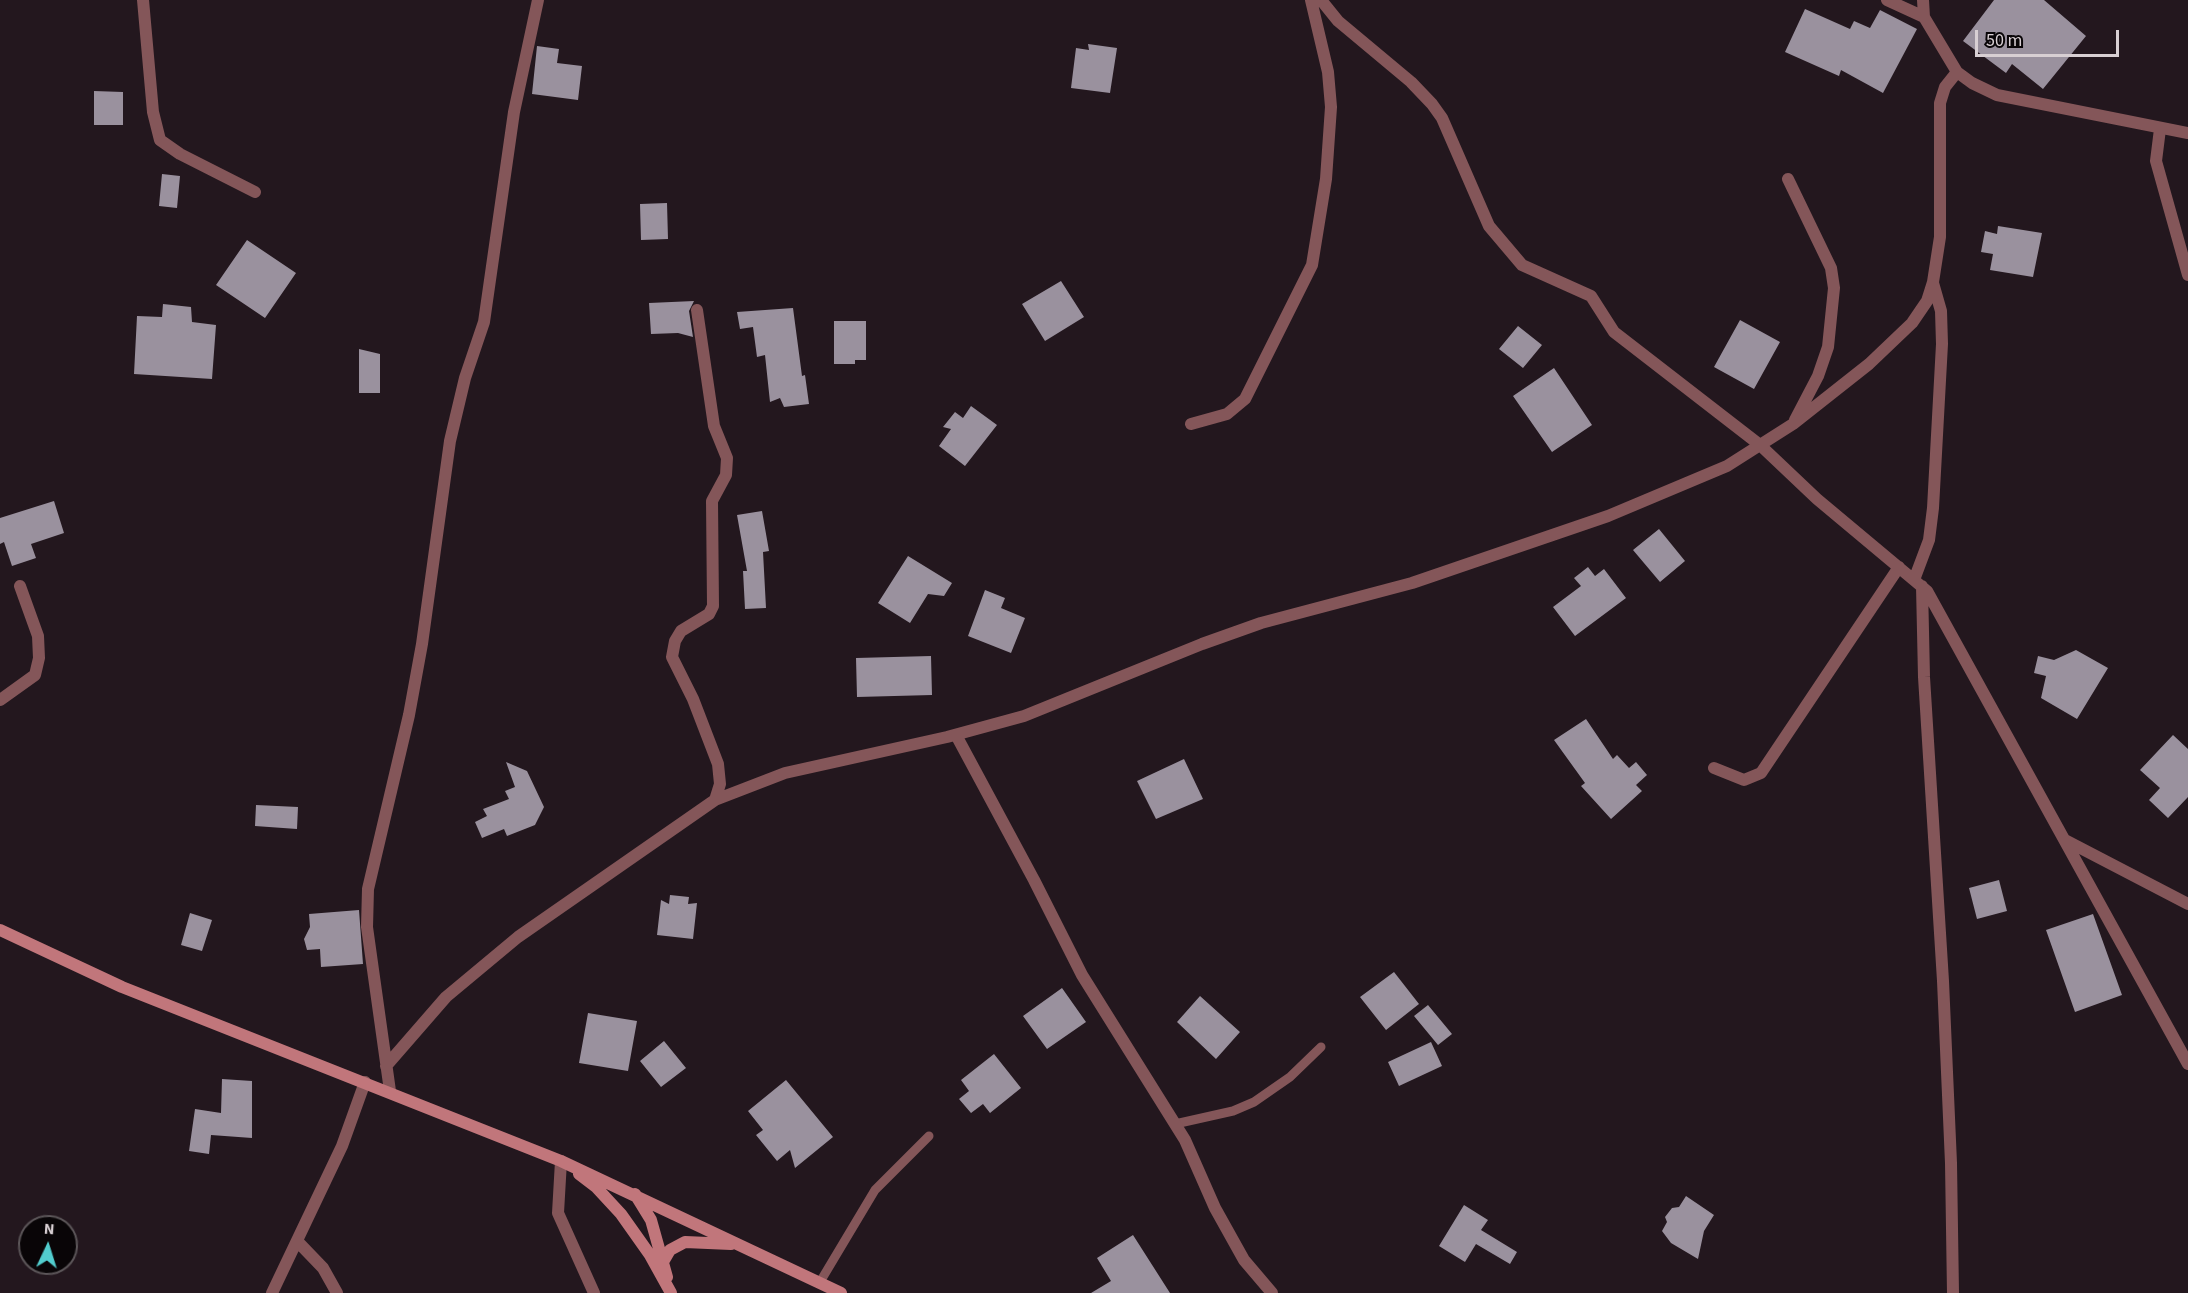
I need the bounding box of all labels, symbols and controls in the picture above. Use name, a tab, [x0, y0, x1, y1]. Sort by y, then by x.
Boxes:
scale bar	[1978, 18, 2122, 56]
text: 50 m	[1986, 28, 2022, 53]
north arrow	[18, 1215, 78, 1275]
text: N	[43, 1218, 55, 1240]

